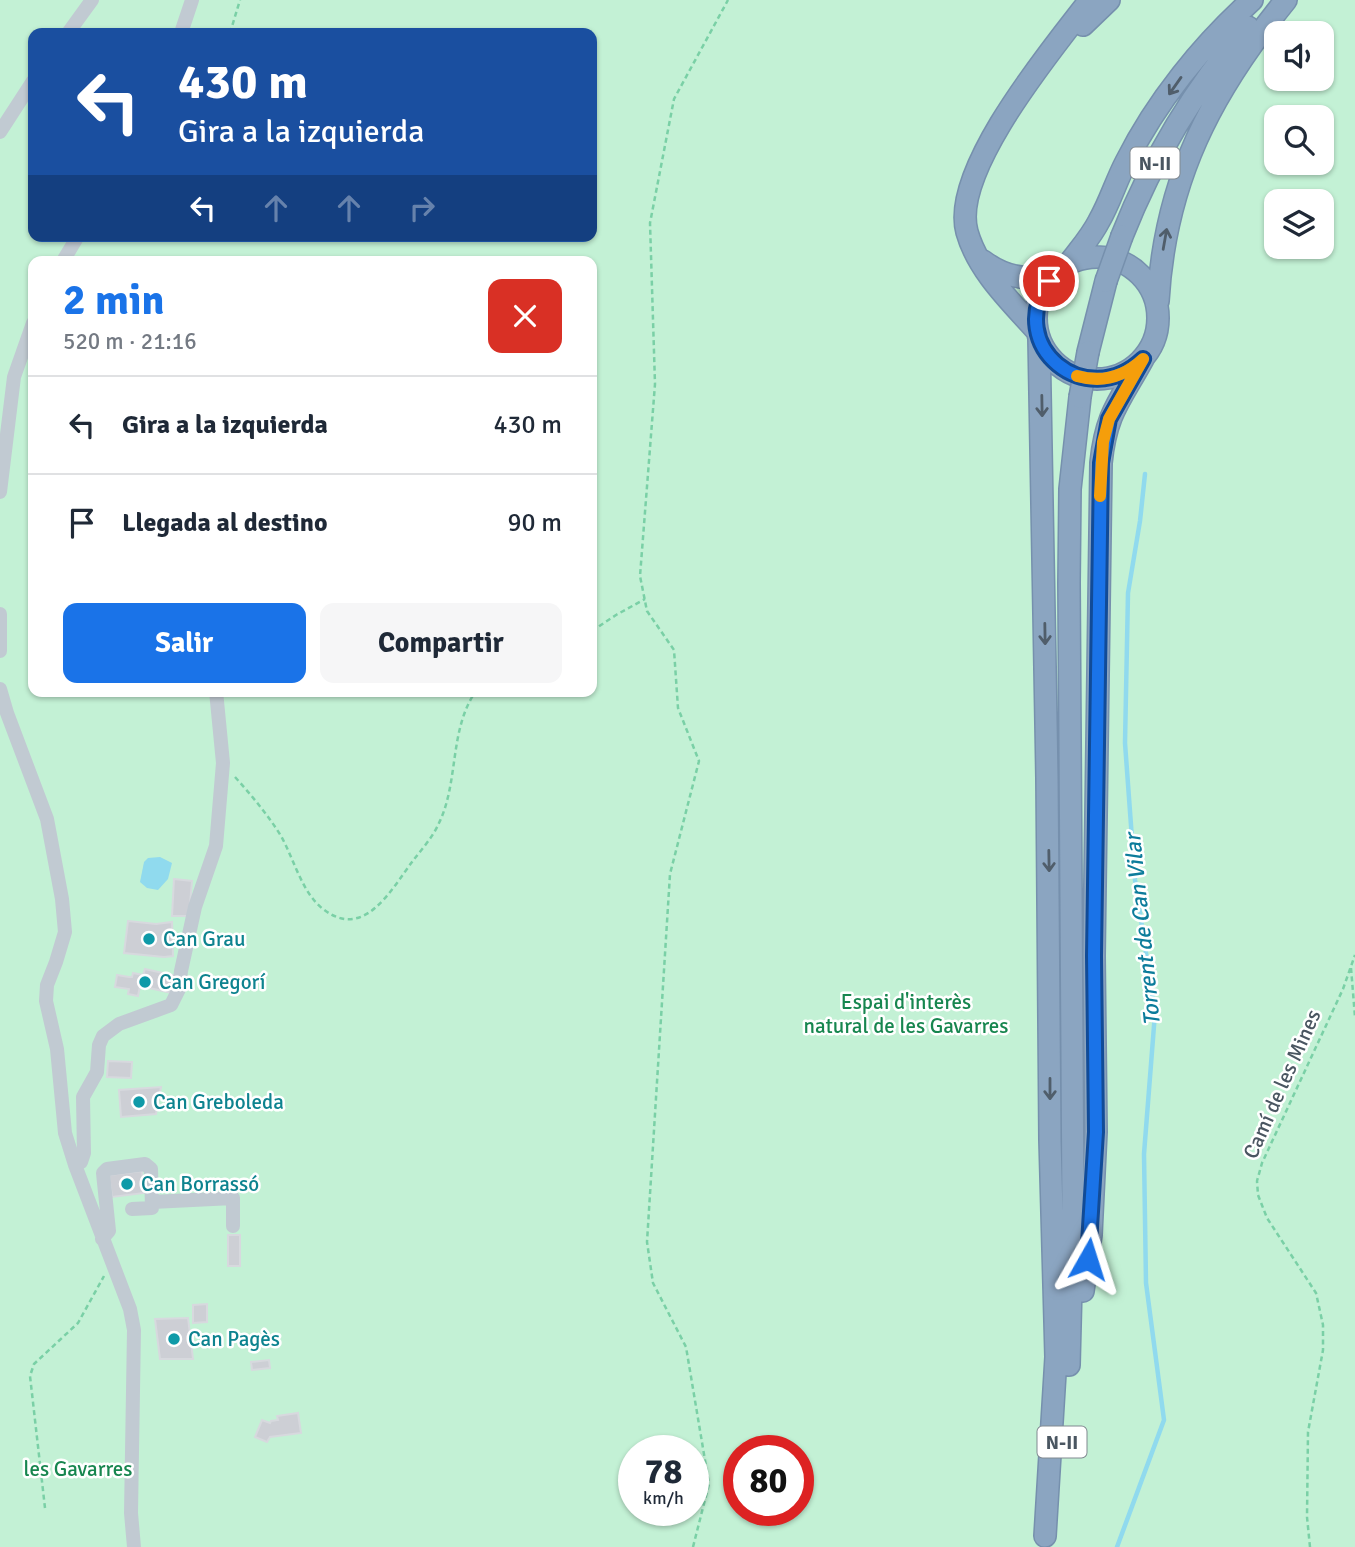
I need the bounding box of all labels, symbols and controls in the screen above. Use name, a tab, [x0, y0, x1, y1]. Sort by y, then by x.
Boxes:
map controls	[1264, 21, 1334, 259]
button: sound	[1264, 21, 1334, 91]
text: 430 m	[178, 52, 308, 112]
icon: left	[63, 56, 154, 147]
one-way arrow	[1168, 76, 1182, 95]
button: search	[1264, 105, 1334, 175]
text: Gira a la izquierda	[178, 112, 425, 151]
road number: N-II	[1130, 148, 1180, 178]
icon: left	[184, 189, 222, 227]
icon: ahead	[257, 189, 295, 227]
icon: ahead	[330, 189, 368, 227]
icon: right	[403, 189, 441, 227]
button: layers	[1264, 189, 1334, 259]
one-way arrow	[1159, 228, 1172, 251]
pin	[1019, 251, 1079, 311]
icon: arrive	[1030, 262, 1068, 300]
text: 2 min	[63, 275, 164, 326]
button: close	[488, 279, 562, 353]
text: 520 m · 21:16	[63, 327, 197, 356]
one-way arrow	[1035, 395, 1049, 418]
icon: left	[63, 406, 101, 444]
text: Gira a la izquierda	[122, 409, 328, 441]
text: 430 m	[493, 409, 562, 441]
icon: arrive	[63, 504, 101, 542]
text: Llegada al destino	[122, 507, 328, 539]
text: 90 m	[507, 507, 562, 539]
button: Salir	[63, 603, 306, 683]
button: Compartir	[320, 603, 562, 683]
one-way arrow	[1038, 622, 1052, 645]
water label: Torrent de Can Vilar	[1118, 829, 1167, 1028]
one-way arrow	[1042, 850, 1055, 873]
place label: Can Grau	[163, 926, 245, 952]
marker: Can Grau	[141, 931, 157, 947]
place label: Can Gregorí	[159, 969, 266, 995]
marker: Can Gregorí	[137, 974, 153, 990]
park label: Espai d'interès natural de les Gavarres	[804, 989, 1009, 1039]
street label: Camí de les Mines	[1237, 1005, 1327, 1163]
one-way arrow	[1043, 1077, 1057, 1100]
place label: Can Greboleda	[153, 1089, 284, 1115]
marker: Can Greboleda	[131, 1094, 147, 1110]
place label: Can Borrassó	[141, 1171, 259, 1197]
marker: Can Borrassó	[119, 1176, 135, 1192]
position arrow	[1051, 1222, 1125, 1296]
place label: Can Pagès	[188, 1326, 280, 1352]
marker: Can Pagès	[166, 1331, 182, 1347]
road number: N-II	[1038, 1426, 1086, 1458]
speed limit sign: 80	[723, 1435, 814, 1526]
text: 78	[645, 1450, 682, 1493]
park label: les Gavarres	[23, 1456, 133, 1482]
text: km/h	[643, 1487, 684, 1509]

